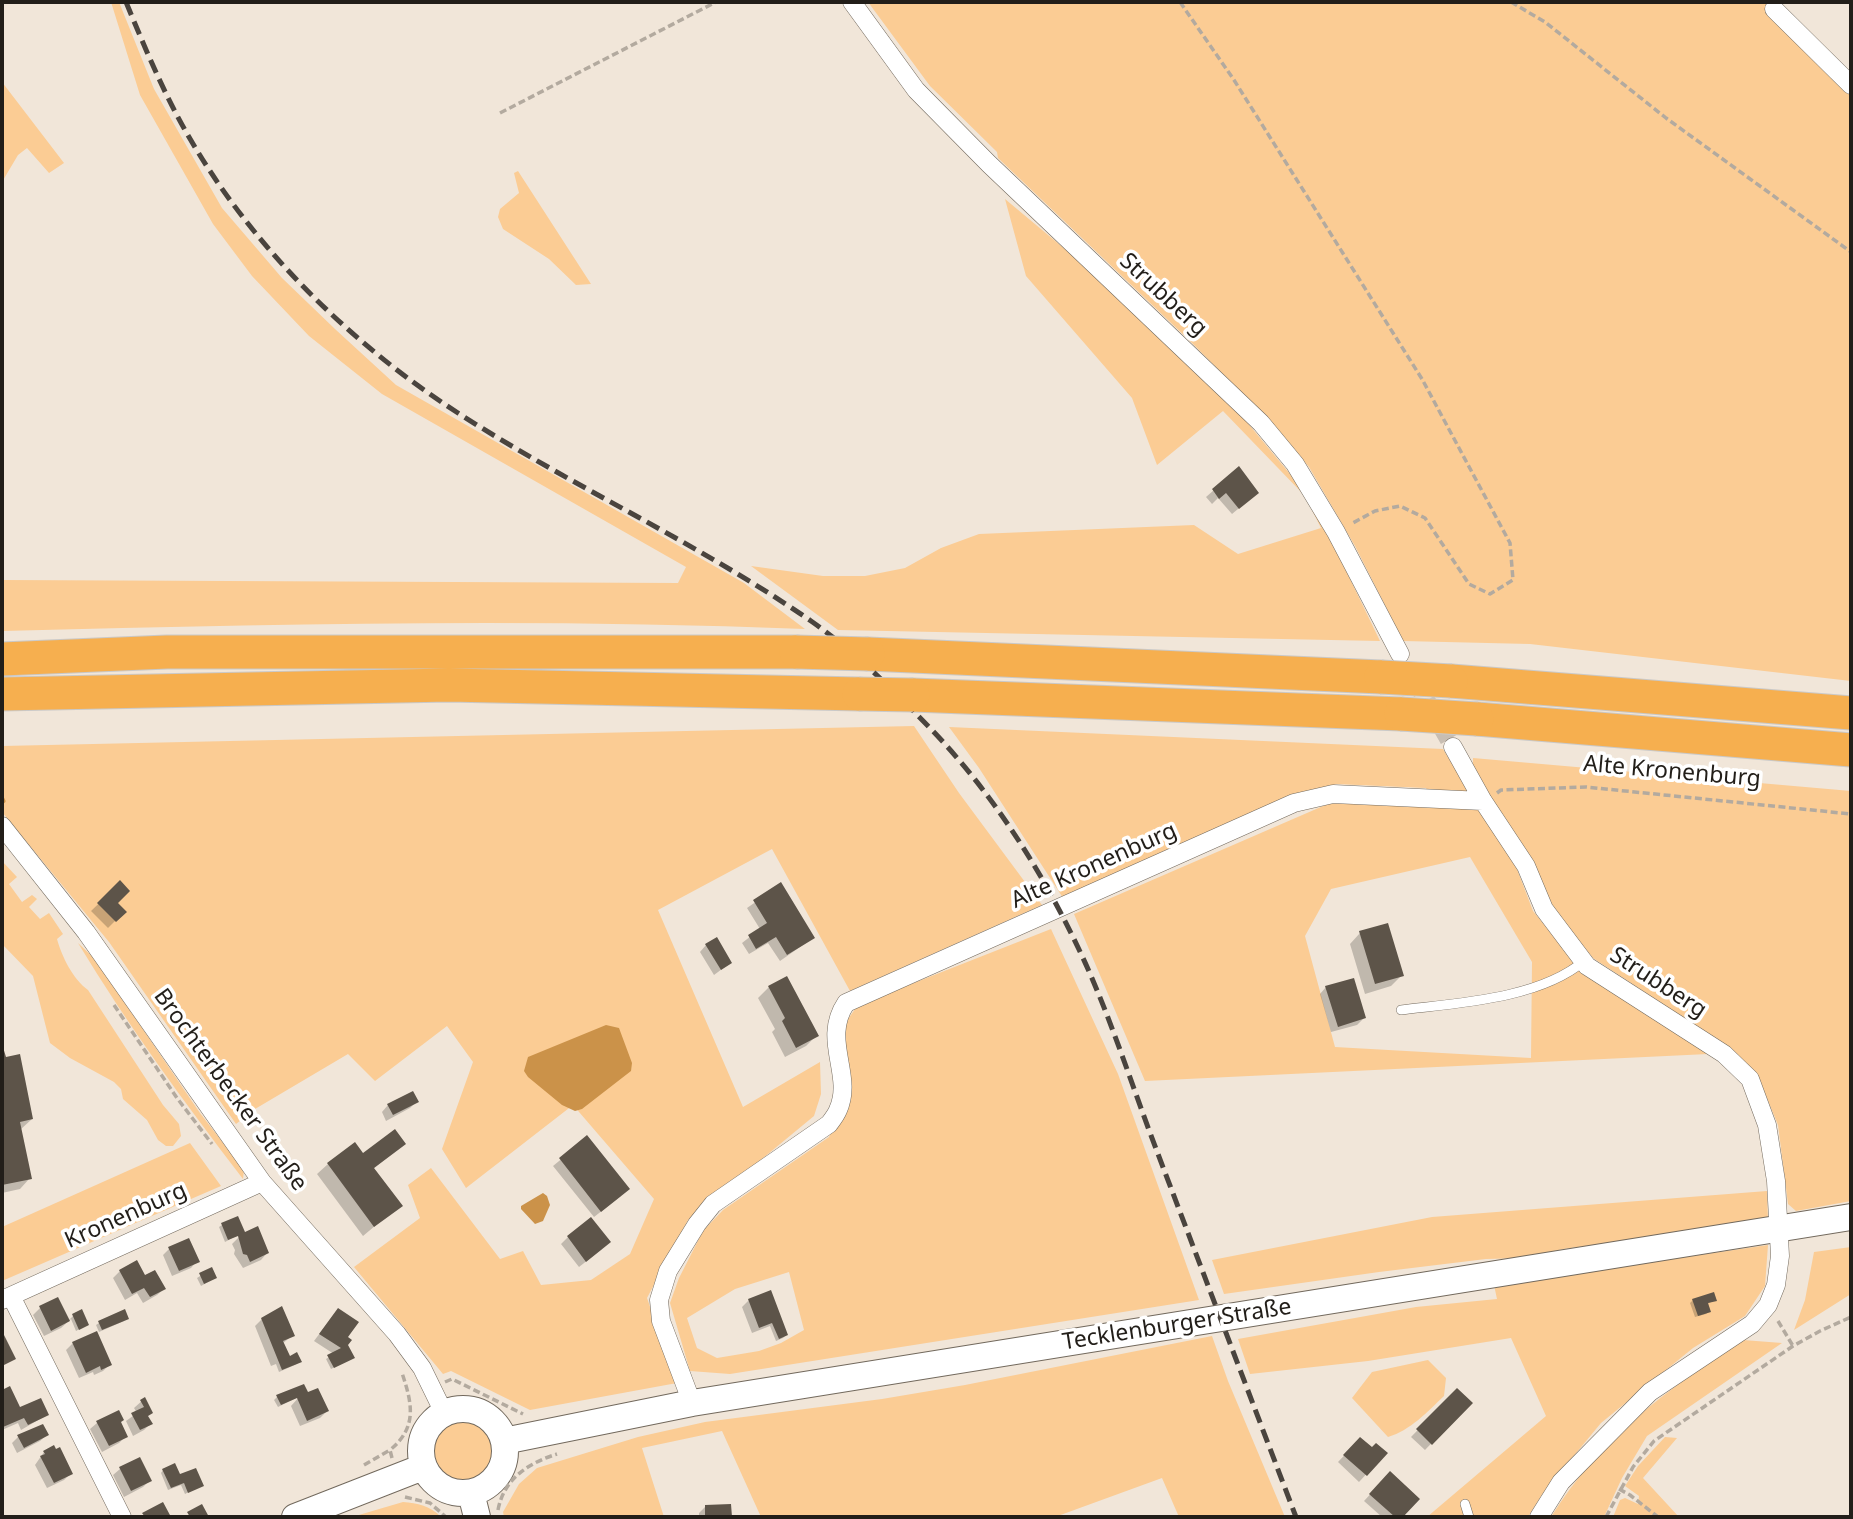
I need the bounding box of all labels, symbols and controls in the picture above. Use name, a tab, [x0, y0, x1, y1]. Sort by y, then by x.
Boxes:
street label: Strubberg	[1114, 248, 1212, 342]
street label: Alte Kronenburg	[1582, 750, 1762, 794]
street label: Alte Kronenburg	[1007, 817, 1181, 915]
street label: Strubberg	[1605, 942, 1711, 1024]
street label: Brochterbecker Straße	[147, 984, 313, 1196]
street label: Kronenburg	[61, 1177, 191, 1255]
street label: Tecklenburger Straße	[1061, 1293, 1293, 1357]

